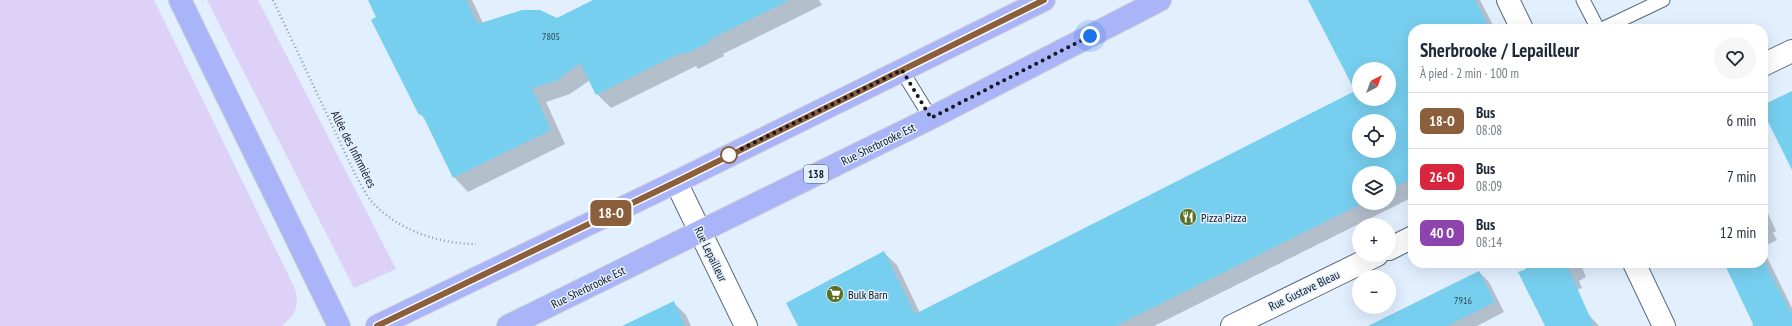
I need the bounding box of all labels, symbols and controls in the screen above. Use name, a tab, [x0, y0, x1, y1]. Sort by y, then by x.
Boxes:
your location	[1080, 26, 1100, 46]
house number: 7805	[542, 30, 560, 43]
button: heart	[1714, 37, 1756, 79]
text: Sherbrooke / Lepailleur	[1420, 38, 1579, 62]
north arrow	[1352, 62, 1396, 106]
map controls	[1352, 62, 1396, 314]
text: À pied · 2 min · 100 m	[1420, 65, 1519, 82]
text: Bus	[1476, 103, 1495, 122]
street label: Allée des Infirmières	[328, 108, 380, 190]
text: 6 min	[1726, 111, 1756, 130]
text: 18-O	[1429, 112, 1455, 130]
button: locate	[1352, 114, 1396, 158]
street label: Rue Sherbrooke Est	[839, 119, 918, 168]
text: 08:08	[1476, 122, 1502, 139]
unlabelled marker	[720, 146, 738, 164]
text: Bus	[1476, 159, 1495, 178]
road number: 138	[804, 165, 828, 183]
button: layers	[1352, 166, 1396, 210]
text: 7 min	[1727, 167, 1756, 186]
text: 26-O	[1429, 168, 1455, 186]
text: 08:09	[1476, 178, 1502, 195]
line badge: 18-O	[583, 200, 639, 226]
text: 18-O	[598, 204, 624, 222]
restaurant icon: Pizza Pizza	[1178, 207, 1198, 227]
place label: Pizza Pizza	[1201, 210, 1247, 225]
text: Bus	[1476, 215, 1495, 234]
button: +	[1352, 218, 1396, 262]
text: 12 min	[1720, 223, 1756, 242]
street label: Rue Lepailleur	[691, 224, 731, 285]
text: 40 O	[1430, 224, 1454, 242]
text: 08:14	[1476, 234, 1502, 251]
street label: Rue Sherbrooke Est	[549, 262, 628, 311]
street label: Rue Gustave Bleau	[1266, 266, 1342, 314]
button: −	[1352, 270, 1396, 314]
supermarket icon: Bulk Barn	[825, 284, 845, 304]
place label: Bulk Barn	[848, 287, 888, 302]
house number: 7916	[1454, 294, 1473, 307]

